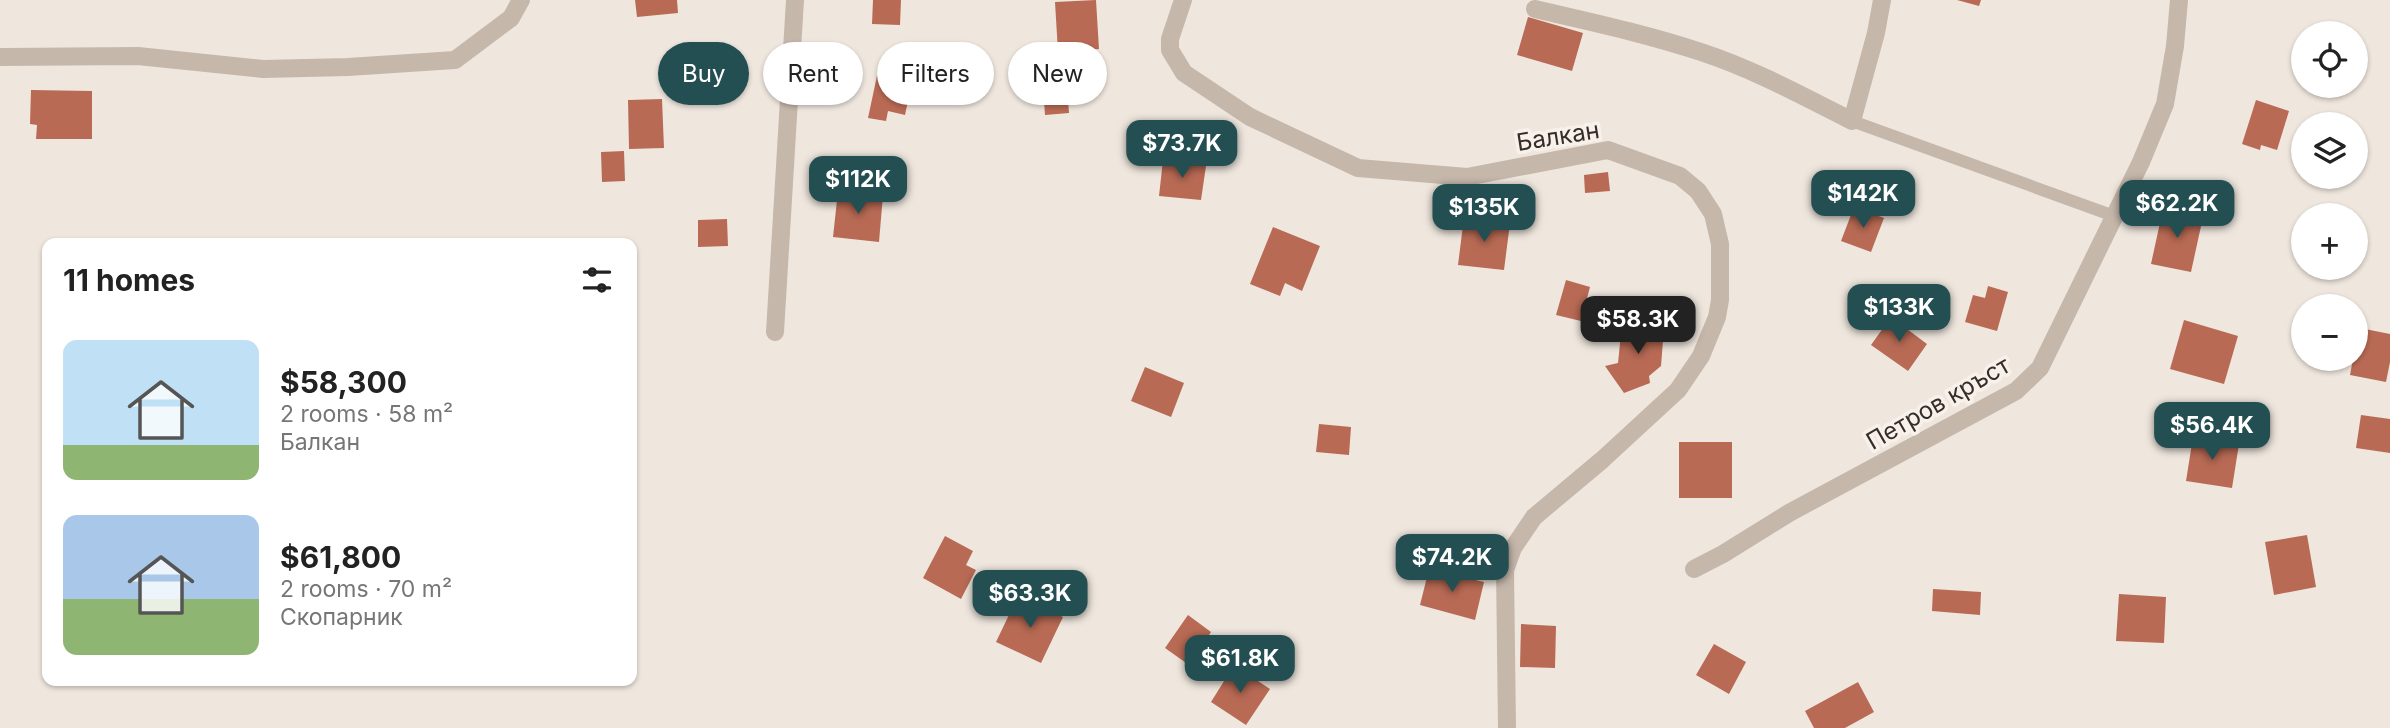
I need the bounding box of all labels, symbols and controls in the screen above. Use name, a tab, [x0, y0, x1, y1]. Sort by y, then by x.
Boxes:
map controls	[2291, 21, 2368, 371]
button: locate	[2291, 21, 2368, 98]
chip: Buy	[658, 42, 749, 105]
chip: Rent	[763, 42, 863, 105]
chip: Filters	[877, 42, 994, 105]
chip: New	[1008, 42, 1107, 105]
button: layers	[2291, 112, 2368, 189]
street label: Балкан	[1515, 115, 1601, 157]
pin: $73.7K	[1125, 120, 1239, 180]
text: $73.7K	[1142, 129, 1222, 157]
pin: $112K	[809, 156, 907, 216]
text: $112K	[825, 165, 891, 193]
pin: $142K	[1814, 170, 1912, 230]
text: $142K	[1827, 179, 1899, 207]
pin: $62.2K	[2120, 180, 2234, 240]
pin: $135K	[1435, 184, 1533, 244]
text: $62.2K	[2135, 189, 2219, 217]
text: $135K	[1448, 193, 1520, 221]
button: +	[2291, 203, 2368, 280]
icon: filters	[578, 261, 616, 299]
text: 11 homes	[63, 262, 195, 298]
pin: $133K	[1850, 284, 1948, 344]
text: $133K	[1863, 293, 1935, 321]
button: −	[2291, 294, 2368, 371]
pin: $58.3K	[1581, 296, 1695, 356]
text: $58.3K	[1597, 305, 1679, 333]
street label: Петров кръст	[1861, 350, 2015, 456]
text: $58,300	[280, 364, 407, 400]
icon: home	[119, 368, 203, 452]
text: 2 rooms · 58 m²	[280, 400, 453, 428]
pin: $56.4K	[2155, 402, 2269, 462]
text: $56.4K	[2170, 411, 2254, 439]
text: Балкан	[280, 428, 360, 456]
pin: $74.2K	[1395, 534, 1509, 594]
text: $61,800	[280, 539, 401, 575]
icon: home	[119, 543, 203, 627]
text: $74.2K	[1412, 543, 1492, 571]
pin: $63.3K	[973, 570, 1087, 630]
text: 2 rooms · 70 m²	[280, 575, 452, 603]
text: $63.3K	[989, 579, 1071, 607]
text: Скопарник	[280, 603, 403, 631]
pin: $61.8K	[1183, 636, 1297, 695]
text: $61.8K	[1201, 644, 1279, 672]

